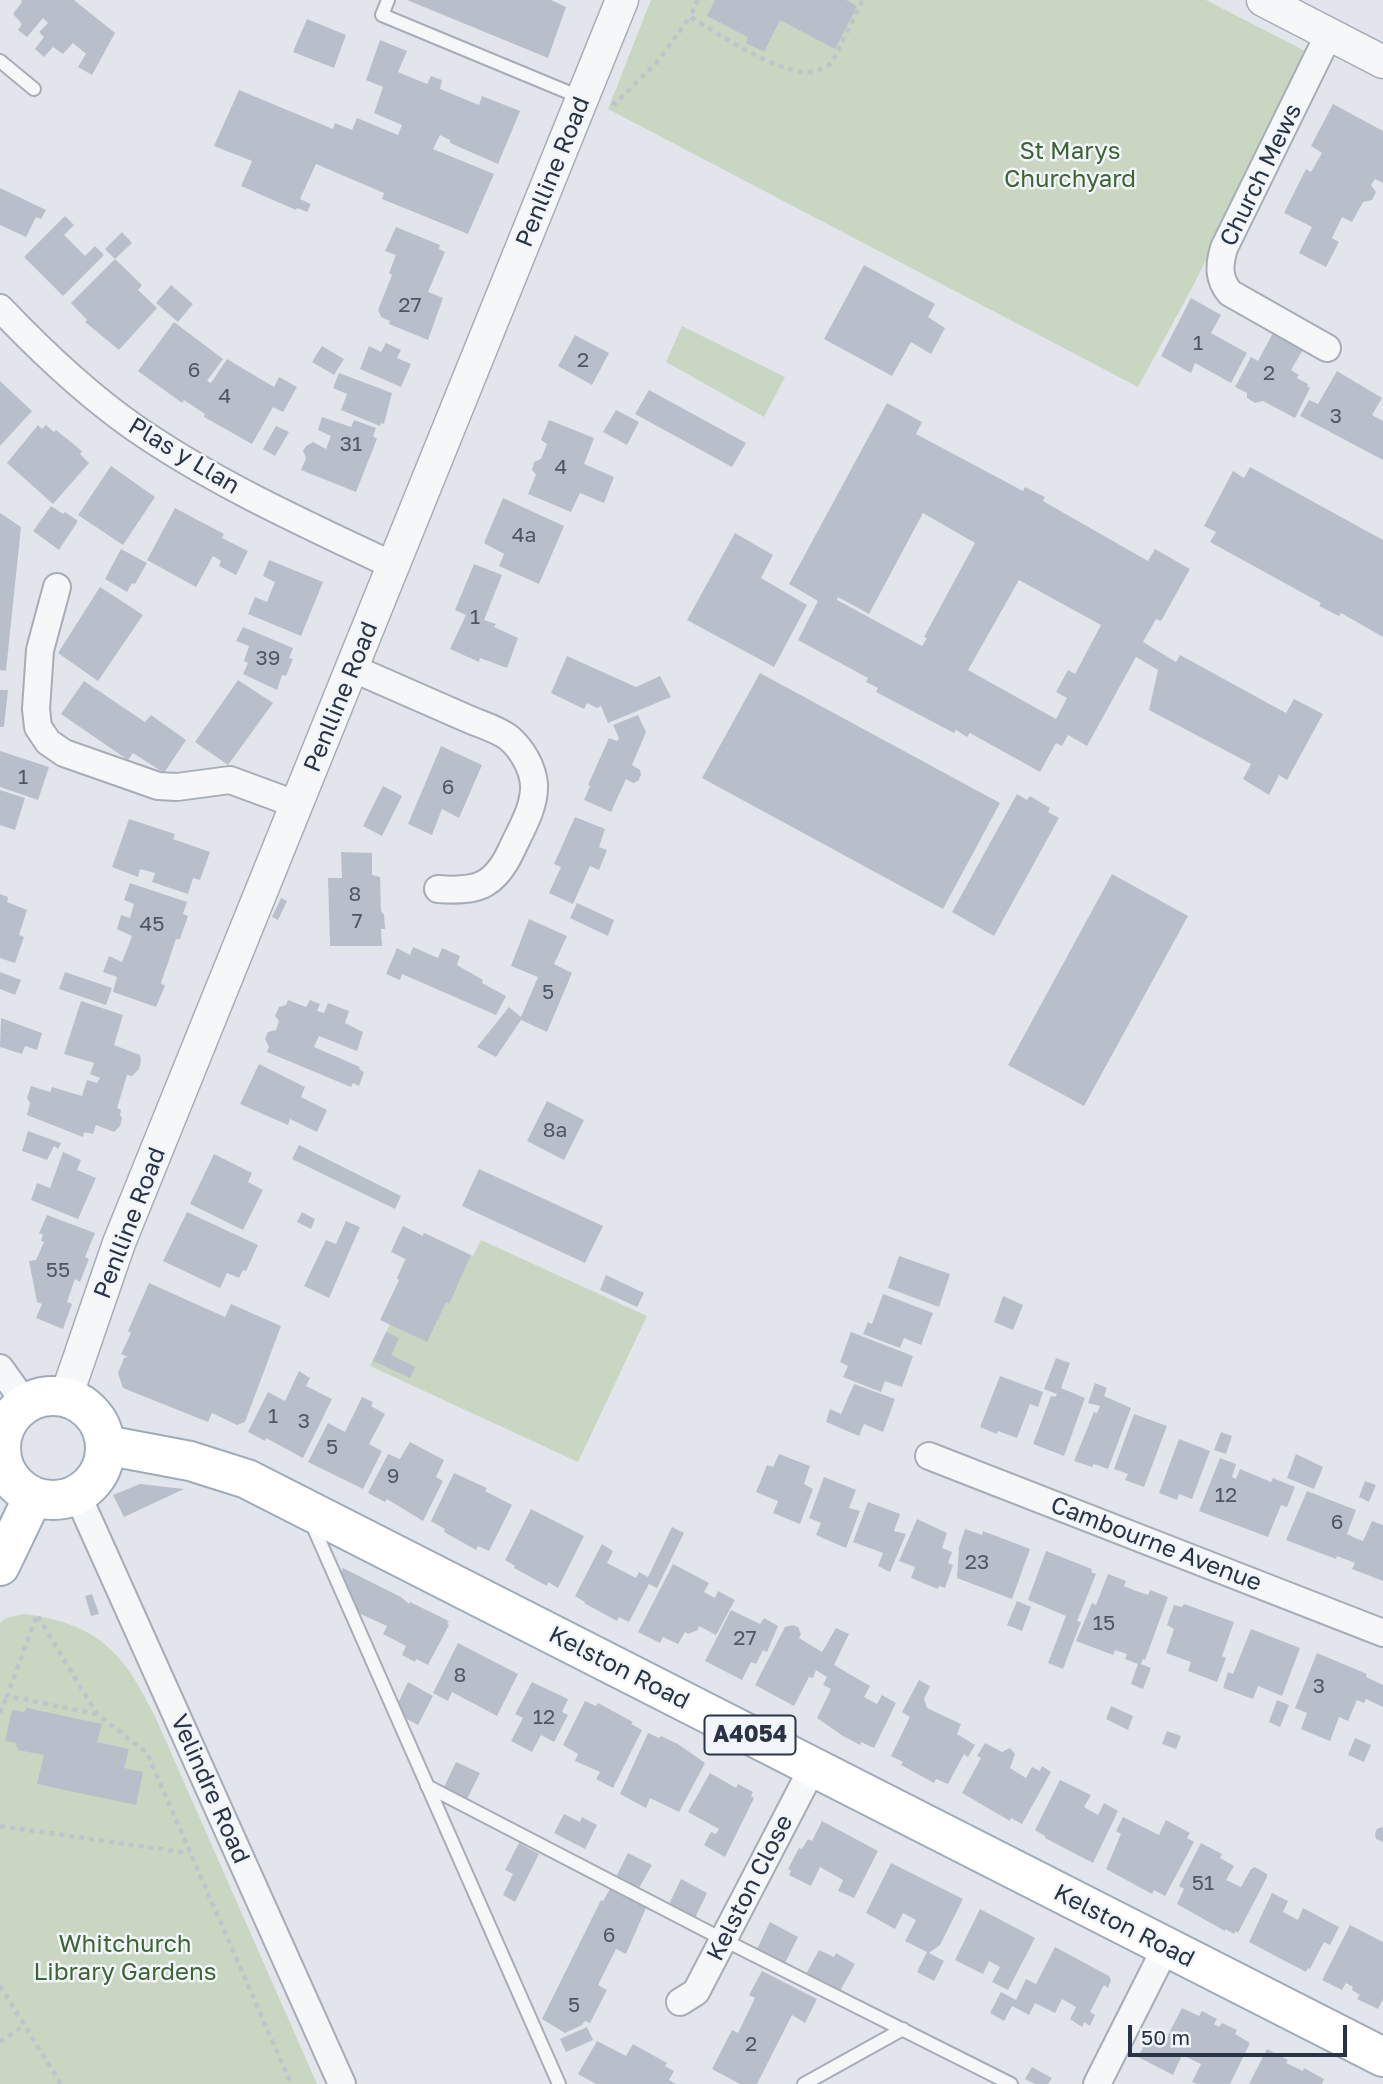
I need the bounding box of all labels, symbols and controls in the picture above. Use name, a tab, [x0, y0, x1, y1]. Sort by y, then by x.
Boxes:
street label: Penlline Road	[510, 93, 596, 251]
street label: Church Mews	[1214, 99, 1308, 251]
park label: St Marys Churchyard	[1004, 137, 1136, 193]
house number: 27	[398, 292, 422, 318]
house number: 1	[1193, 330, 1203, 356]
house number: 2	[577, 347, 589, 373]
house number: 6	[188, 357, 200, 383]
house number: 2	[1263, 360, 1275, 386]
house number: 4	[219, 383, 231, 409]
house number: 3	[1330, 403, 1342, 429]
street label: Plas y Llan	[123, 412, 245, 500]
house number: 31	[340, 431, 362, 457]
house number: 4	[555, 454, 567, 480]
house number: 4a	[512, 522, 536, 548]
house number: 1	[470, 604, 480, 630]
street label: Penlline Road	[298, 618, 384, 776]
house number: 39	[256, 645, 280, 671]
house number: 1	[18, 764, 28, 790]
house number: 6	[442, 774, 454, 800]
house number: 8	[349, 881, 361, 907]
house number: 7	[351, 908, 363, 934]
house number: 45	[140, 911, 164, 937]
house number: 5	[542, 979, 554, 1005]
house number: 8a	[543, 1117, 567, 1143]
street label: Penlline Road	[88, 1143, 172, 1303]
house number: 55	[46, 1257, 70, 1283]
house number: 1	[268, 1403, 278, 1429]
house number: 3	[298, 1408, 310, 1434]
house number: 5	[326, 1434, 338, 1460]
house number: 9	[387, 1463, 399, 1489]
house number: 12	[1215, 1482, 1237, 1508]
street label: Cambourne Avenue	[1046, 1490, 1266, 1598]
house number: 6	[1331, 1509, 1343, 1535]
house number: 23	[965, 1549, 989, 1575]
house number: 15	[1093, 1610, 1115, 1636]
street label: Kelston Road	[544, 1620, 694, 1716]
house number: 27	[733, 1625, 757, 1651]
house number: 8	[454, 1662, 466, 1688]
house number: 3	[1313, 1673, 1325, 1699]
house number: 12	[533, 1704, 555, 1730]
street label: Velindre Road	[164, 1710, 256, 1868]
road number: A4054	[704, 1716, 796, 1754]
street label: Kelston Close	[701, 1810, 799, 1966]
house number: 51	[1192, 1870, 1214, 1896]
street label: Kelston Road	[1049, 1878, 1199, 1974]
house number: 6	[603, 1922, 615, 1948]
park label: Whitchurch Library Gardens	[34, 1930, 216, 1986]
house number: 5	[568, 1992, 580, 2018]
scale bar	[1131, 2010, 1350, 2054]
text: 50 m	[1141, 2024, 1190, 2050]
house number: 2	[745, 2031, 757, 2057]

